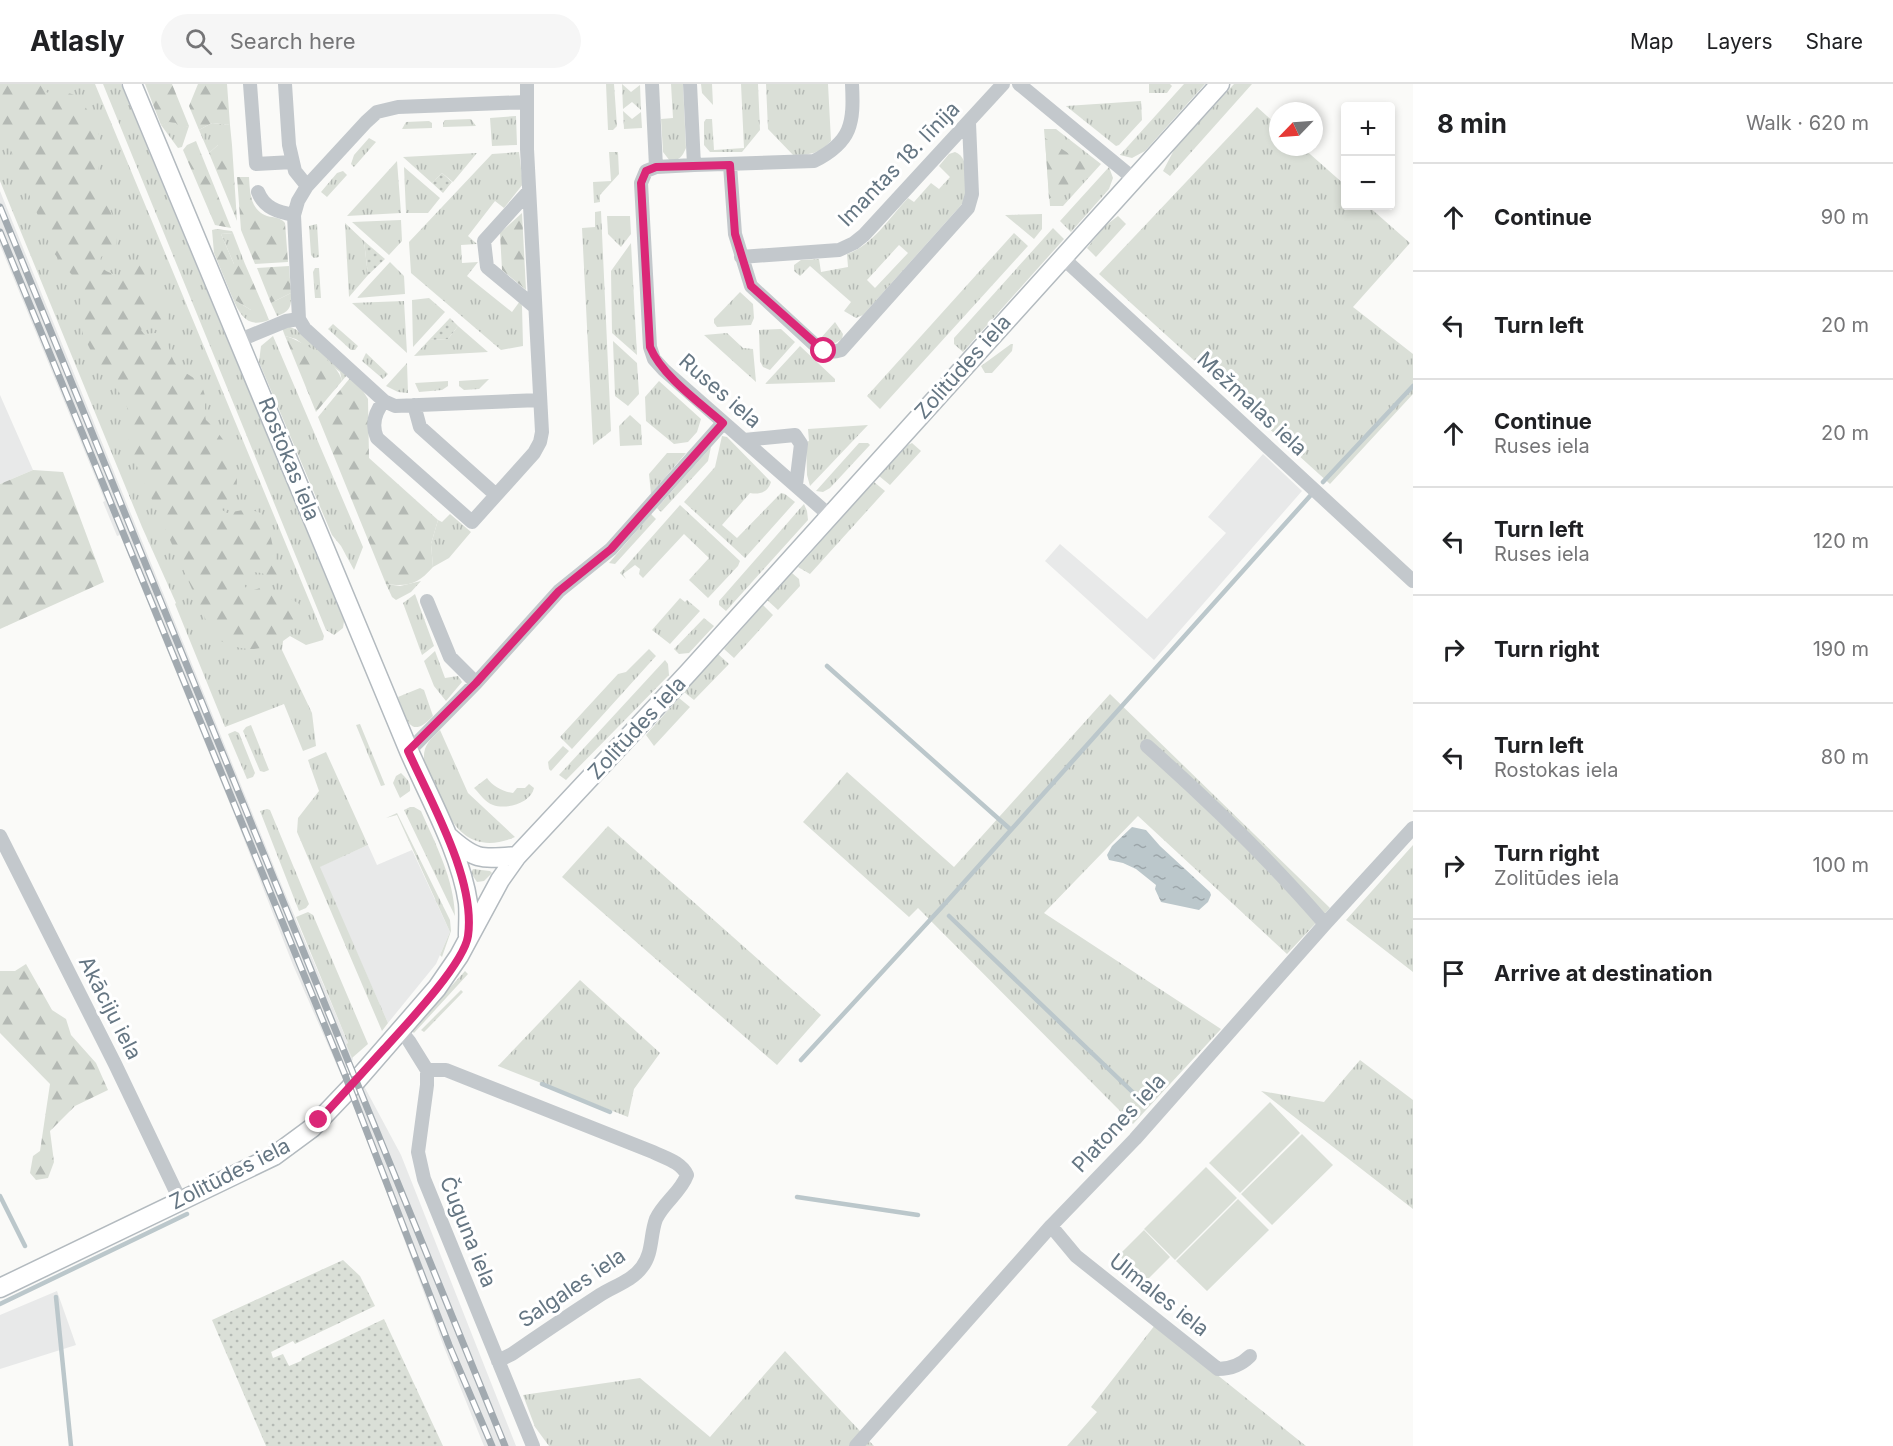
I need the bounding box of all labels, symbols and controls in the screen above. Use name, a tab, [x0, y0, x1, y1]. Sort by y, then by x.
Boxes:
search box	[161, 14, 581, 68]
text: Atlasly	[30, 24, 125, 58]
icon: search	[182, 25, 215, 58]
text: Search here	[230, 28, 356, 54]
text: Map	[1630, 29, 1674, 54]
text: Layers	[1707, 29, 1773, 54]
text: Share	[1806, 29, 1863, 54]
street label: Imantas 18. līnija	[833, 96, 965, 231]
north arrow	[1269, 102, 1323, 156]
map controls	[1341, 102, 1395, 210]
button: +	[1341, 102, 1395, 156]
text: 8 min	[1437, 108, 1507, 139]
text: Walk · 620 m	[1746, 111, 1869, 135]
button: −	[1341, 156, 1395, 210]
icon: ahead	[1437, 201, 1470, 234]
text: Continue	[1494, 204, 1592, 230]
text: 90 m	[1821, 205, 1869, 229]
street label: Zolitūdes iela	[909, 309, 1016, 424]
icon: left	[1437, 309, 1470, 342]
text: Turn left	[1494, 312, 1584, 338]
text: 20 m	[1821, 313, 1869, 337]
route start	[810, 337, 836, 363]
street label: Mežmalas iela	[1192, 346, 1312, 461]
street label: Ruses iela	[674, 348, 766, 433]
street label: Rostokas iela	[253, 394, 326, 524]
text: Continue	[1494, 408, 1592, 434]
icon: ahead	[1437, 417, 1470, 450]
text: 20 m	[1821, 421, 1869, 445]
text: Ruses iela	[1494, 434, 1590, 458]
text: Turn left	[1494, 516, 1584, 542]
icon: left	[1437, 525, 1470, 558]
text: 120 m	[1813, 529, 1869, 553]
text: Ruses iela	[1494, 542, 1590, 566]
icon: right	[1437, 633, 1470, 666]
text: Turn right	[1494, 636, 1600, 662]
text: 190 m	[1813, 637, 1869, 661]
street label: Zolitūdes iela	[583, 671, 691, 784]
text: Turn left	[1494, 732, 1584, 758]
icon: left	[1437, 741, 1470, 774]
text: 80 m	[1821, 745, 1869, 769]
text: Rostokas iela	[1494, 758, 1618, 782]
text: Turn right	[1494, 840, 1600, 866]
icon: right	[1437, 849, 1470, 882]
text: 100 m	[1812, 853, 1869, 877]
text: Zolitūdes iela	[1494, 866, 1619, 890]
street label: Akāciju iela	[74, 952, 147, 1064]
icon: arrive	[1437, 957, 1470, 990]
text: Arrive at destination	[1494, 960, 1713, 986]
street label: Platones iela	[1067, 1068, 1171, 1177]
route end	[305, 1106, 331, 1132]
street label: Zolitūdes iela	[165, 1133, 294, 1215]
street label: Čuguna iela	[435, 1173, 502, 1291]
street label: Salgales iela	[514, 1243, 630, 1332]
street label: Ulmales iela	[1105, 1248, 1214, 1341]

